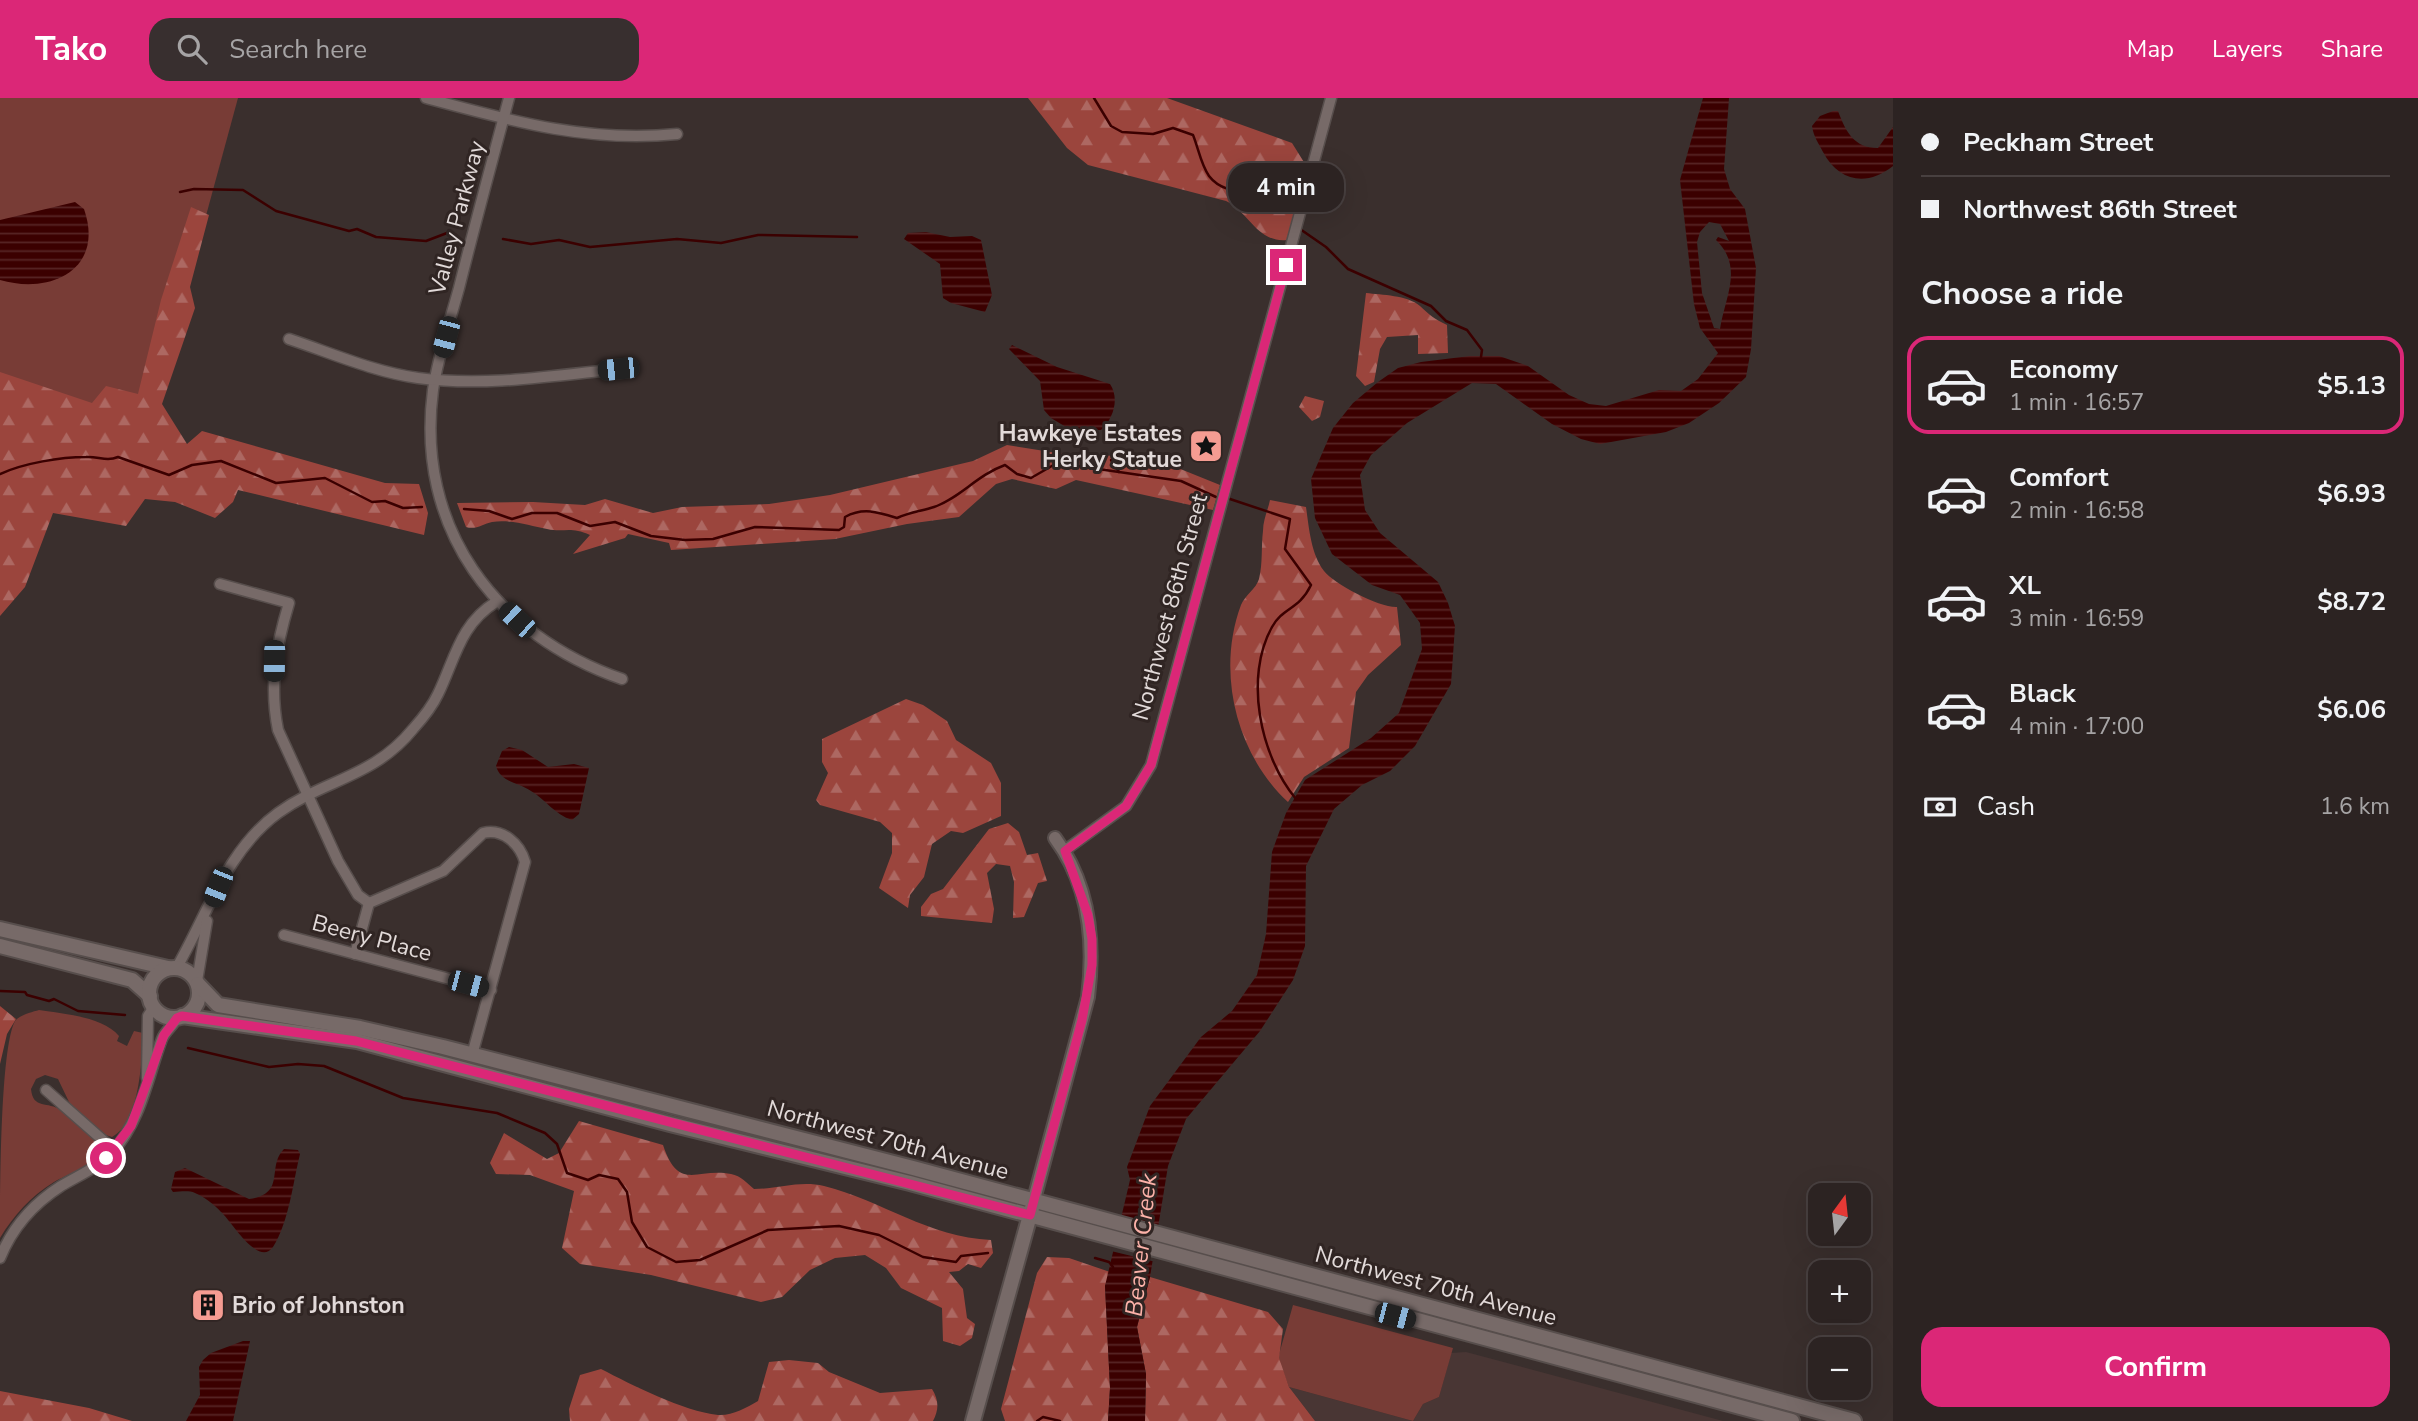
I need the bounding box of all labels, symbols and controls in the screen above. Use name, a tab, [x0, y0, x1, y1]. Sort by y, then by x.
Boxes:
search box	[149, 18, 639, 81]
text: Tako	[35, 27, 107, 72]
icon: search	[173, 30, 211, 68]
text: Search here	[229, 32, 367, 67]
text: Map	[2127, 33, 2174, 65]
text: Layers	[2212, 33, 2283, 65]
text: Share	[2321, 33, 2383, 65]
text: Peckham Street	[1963, 125, 2153, 160]
street label: Valley Parkway	[421, 137, 493, 300]
callout: 4 min	[1228, 164, 1344, 212]
text: 4 min	[1256, 172, 1316, 203]
text: Northwest 86th Street	[1963, 192, 2237, 227]
route end	[1270, 249, 1302, 281]
text: Choose a ride	[1921, 272, 2123, 315]
car	[431, 314, 462, 360]
text: Economy	[2009, 352, 2118, 387]
icon: car	[1925, 354, 1988, 417]
car	[597, 356, 640, 382]
text: $5.13	[2317, 368, 2386, 403]
text: 1 min · 16:57	[2009, 387, 2144, 418]
place label: Hawkeye Estates Herky Statue	[999, 418, 1182, 475]
place icon: Hawkeye Estates Herky Statue	[1187, 427, 1225, 465]
text: Comfort	[2009, 460, 2109, 495]
icon: car	[1925, 462, 1988, 525]
text: $6.93	[2317, 476, 2386, 511]
street label: Northwest 86th Street	[1125, 489, 1215, 724]
text: 2 min · 16:58	[2009, 495, 2144, 526]
text: XL	[2009, 568, 2041, 603]
icon: car	[1925, 570, 1988, 633]
text: $8.72	[2317, 584, 2386, 619]
car	[495, 598, 540, 642]
text: 3 min · 16:59	[2009, 603, 2144, 634]
car	[264, 640, 285, 682]
text: Black	[2009, 676, 2076, 711]
icon: car	[1925, 678, 1988, 741]
text: $6.06	[2317, 692, 2386, 727]
text: 4 min · 17:00	[2009, 711, 2144, 742]
icon: cash	[1921, 788, 1959, 826]
text: Cash	[1977, 789, 2035, 824]
text: 1.6 km	[2320, 791, 2390, 822]
car	[201, 864, 236, 910]
street label: Beery Place	[309, 907, 435, 969]
car	[445, 968, 492, 1000]
street label: Northwest 70th Avenue	[764, 1093, 1012, 1187]
route start	[90, 1142, 122, 1174]
water label: Beaver Creek	[1118, 1171, 1165, 1318]
north arrow	[1808, 1183, 1871, 1246]
map controls	[1808, 1183, 1871, 1400]
street label: Northwest 70th Avenue	[1312, 1239, 1560, 1333]
button: +	[1808, 1260, 1871, 1323]
building icon: Brio of Johnston	[189, 1286, 227, 1324]
place label: Brio of Johnston	[232, 1290, 405, 1321]
car	[1372, 1300, 1419, 1332]
button: Confirm	[1921, 1327, 2390, 1407]
button: −	[1808, 1337, 1871, 1400]

